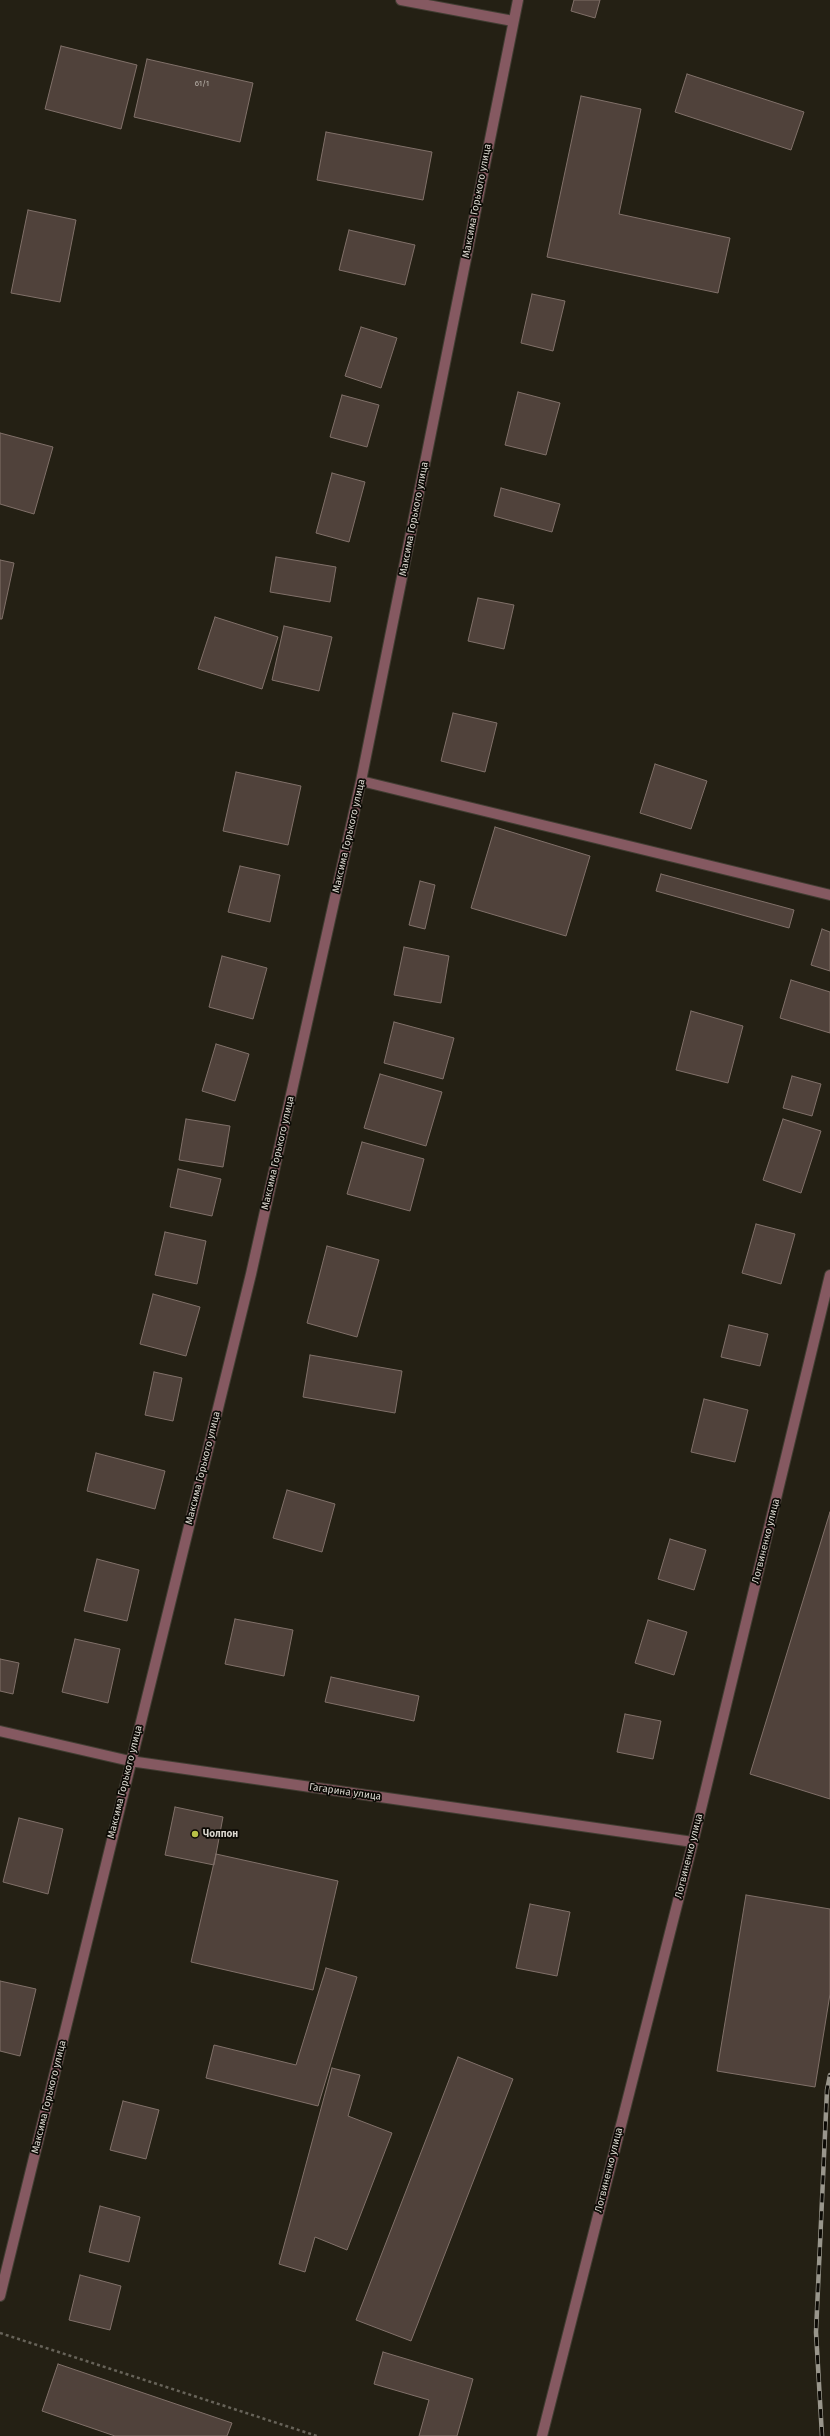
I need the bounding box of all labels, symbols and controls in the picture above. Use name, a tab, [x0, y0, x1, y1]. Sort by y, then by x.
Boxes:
house number: 61/1	[195, 79, 209, 89]
street label: Максима Горького улица	[460, 143, 494, 259]
street label: Максима Горького улица	[397, 461, 431, 577]
street label: Максима Горького улица	[330, 778, 368, 894]
street label: Максима Горького улица	[259, 1095, 297, 1211]
street label: Максима Горького улица	[183, 1410, 223, 1526]
street label: Логвиненко улица	[750, 1497, 782, 1585]
street label: Максима Горького улица	[105, 1724, 145, 1840]
street label: Гагарина улица	[308, 1781, 382, 1803]
street label: Логвиненко улица	[673, 1812, 705, 1900]
place label: Чолпон	[203, 1828, 238, 1840]
marker: Чолпон	[190, 1829, 200, 1839]
street label: Максима Горького улица	[29, 2039, 69, 2155]
street label: Логвиненко улица	[593, 2126, 625, 2214]

